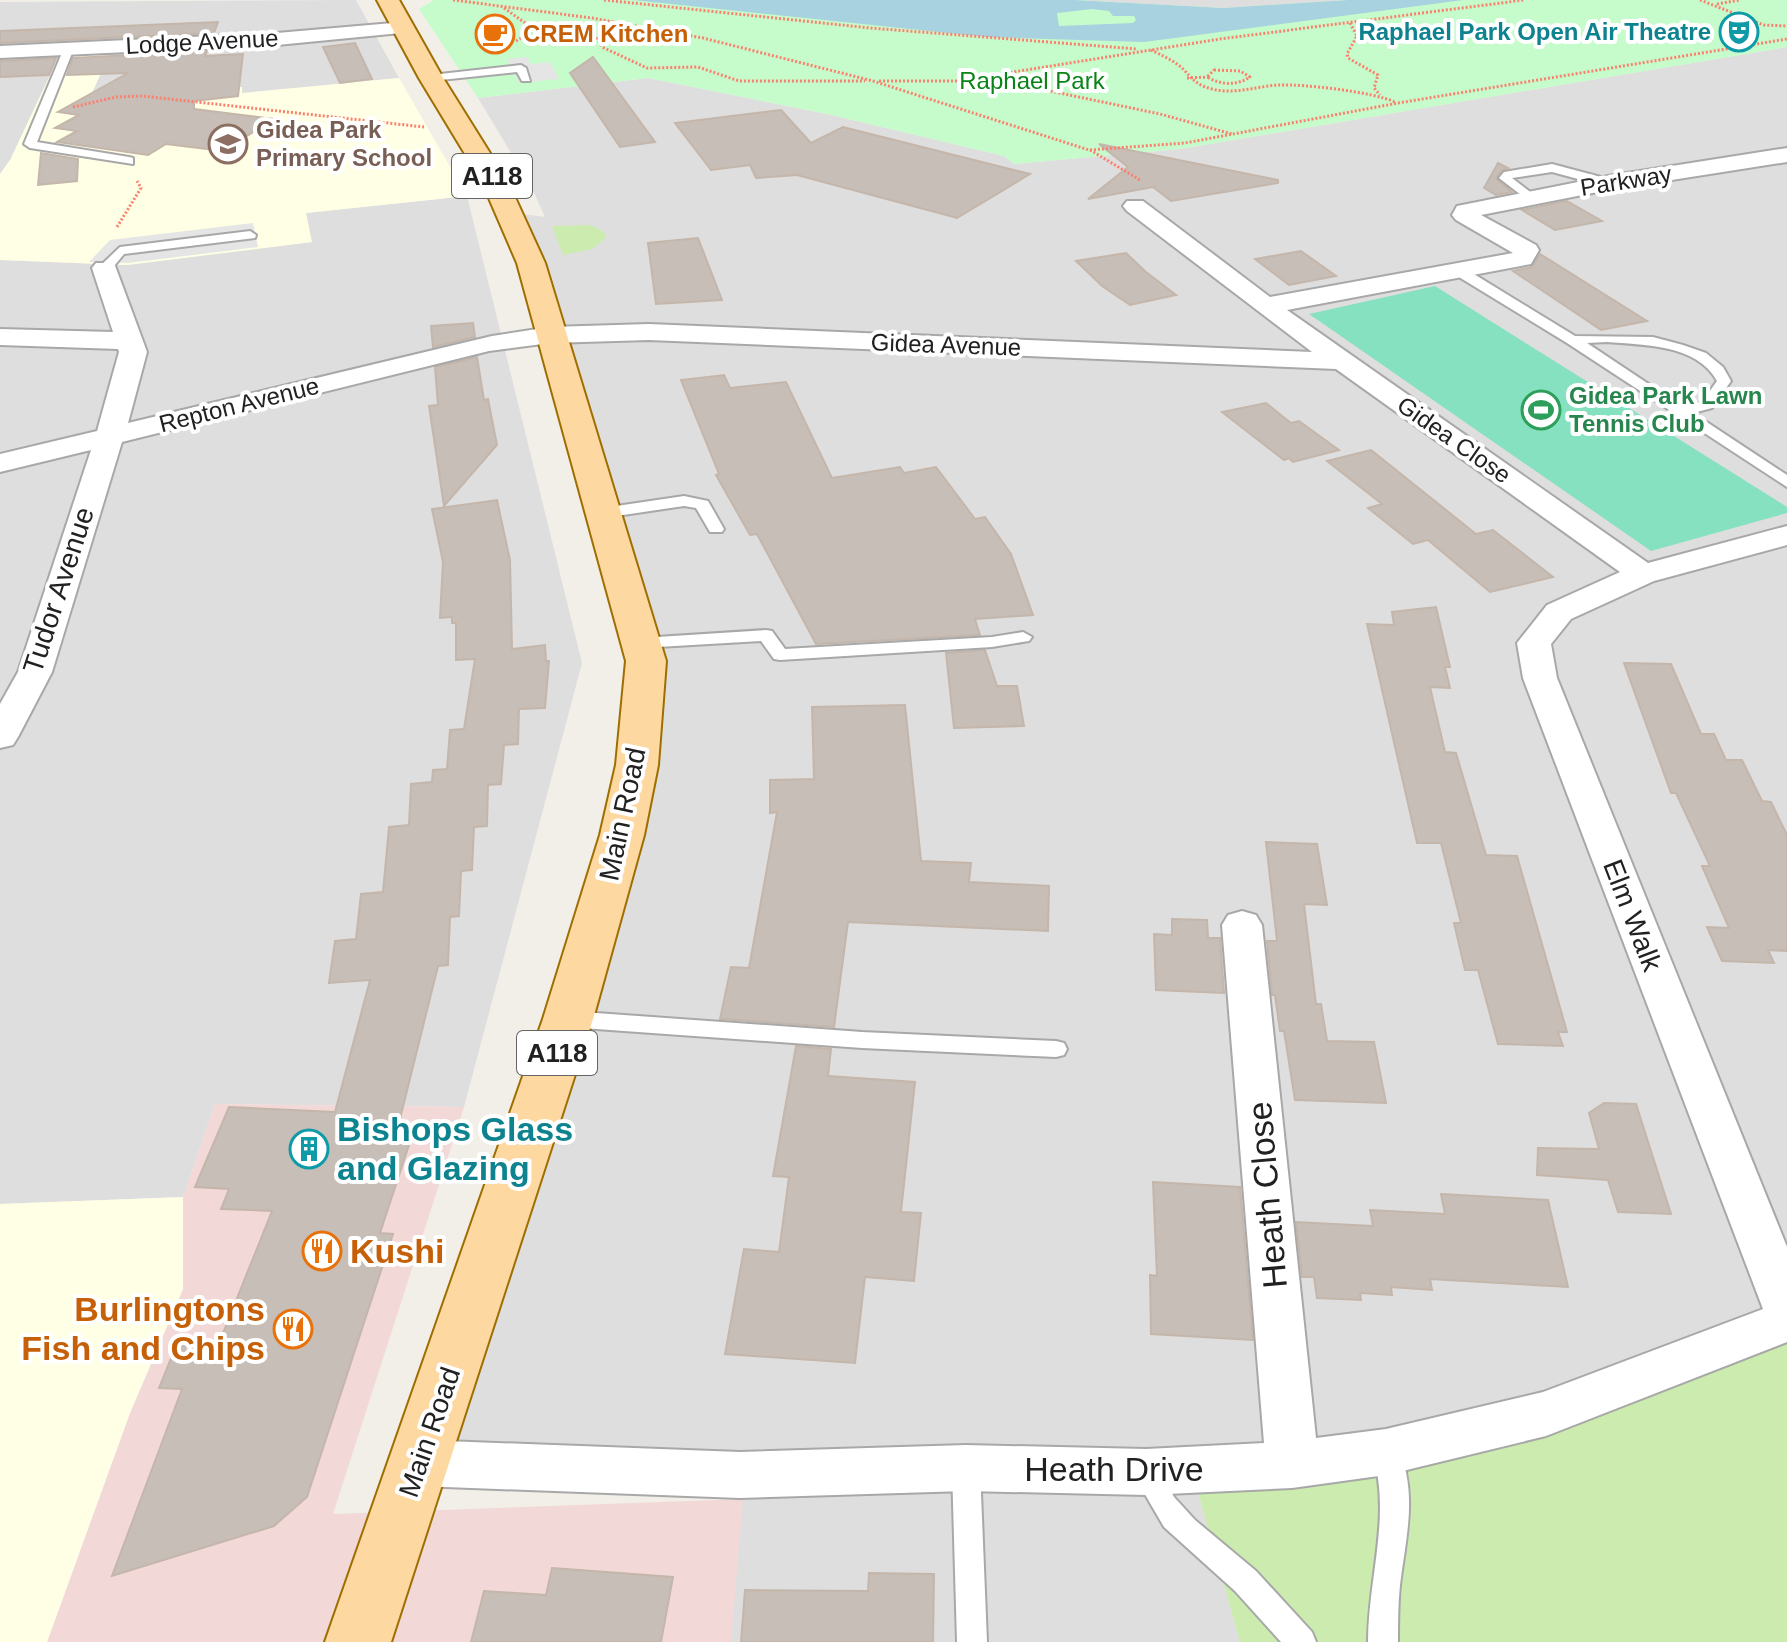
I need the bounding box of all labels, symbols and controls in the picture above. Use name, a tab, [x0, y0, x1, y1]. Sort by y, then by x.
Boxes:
theatre icon: Raphael Park Open Air Theatre	[1718, 11, 1760, 53]
cafe icon: CREM Kitchen	[474, 13, 516, 55]
place label: Raphael Park Open Air Theatre	[1358, 18, 1711, 45]
place label: CREM Kitchen	[523, 20, 688, 47]
street label: Lodge Avenue	[125, 24, 279, 59]
park label: Raphael Park	[959, 67, 1106, 94]
place label: Gidea Park Primary School	[256, 116, 432, 171]
school or university icon: Gidea Park Primary School	[207, 123, 249, 165]
road number: A118	[452, 154, 532, 198]
street label: Parkway	[1578, 160, 1673, 201]
street label: Gidea Avenue	[870, 328, 1022, 361]
street label: Repton Avenue	[156, 372, 322, 437]
place label: Gidea Park Lawn Tennis Club	[1569, 382, 1762, 437]
sports icon: Gidea Park Lawn Tennis Club	[1520, 389, 1562, 431]
street label: Gidea Close	[1392, 391, 1516, 489]
street label: Tudor Avenue	[17, 503, 100, 677]
street label: Main Road	[593, 745, 652, 884]
street label: Elm Walk	[1597, 855, 1668, 976]
road number: A118	[517, 1031, 597, 1075]
street label: Heath Close	[1240, 1100, 1294, 1290]
place label: Bishops Glass and Glazing	[337, 1110, 573, 1187]
building icon: Bishops Glass and Glazing	[288, 1128, 330, 1170]
restaurant icon: Kushi	[301, 1230, 343, 1272]
place label: Kushi	[350, 1232, 444, 1270]
place label: Burlingtons Fish and Chips	[21, 1290, 265, 1367]
restaurant icon: Burlingtons Fish and Chips	[272, 1308, 314, 1350]
street label: Main Road	[393, 1363, 466, 1501]
street label: Heath Drive	[1024, 1450, 1204, 1488]

